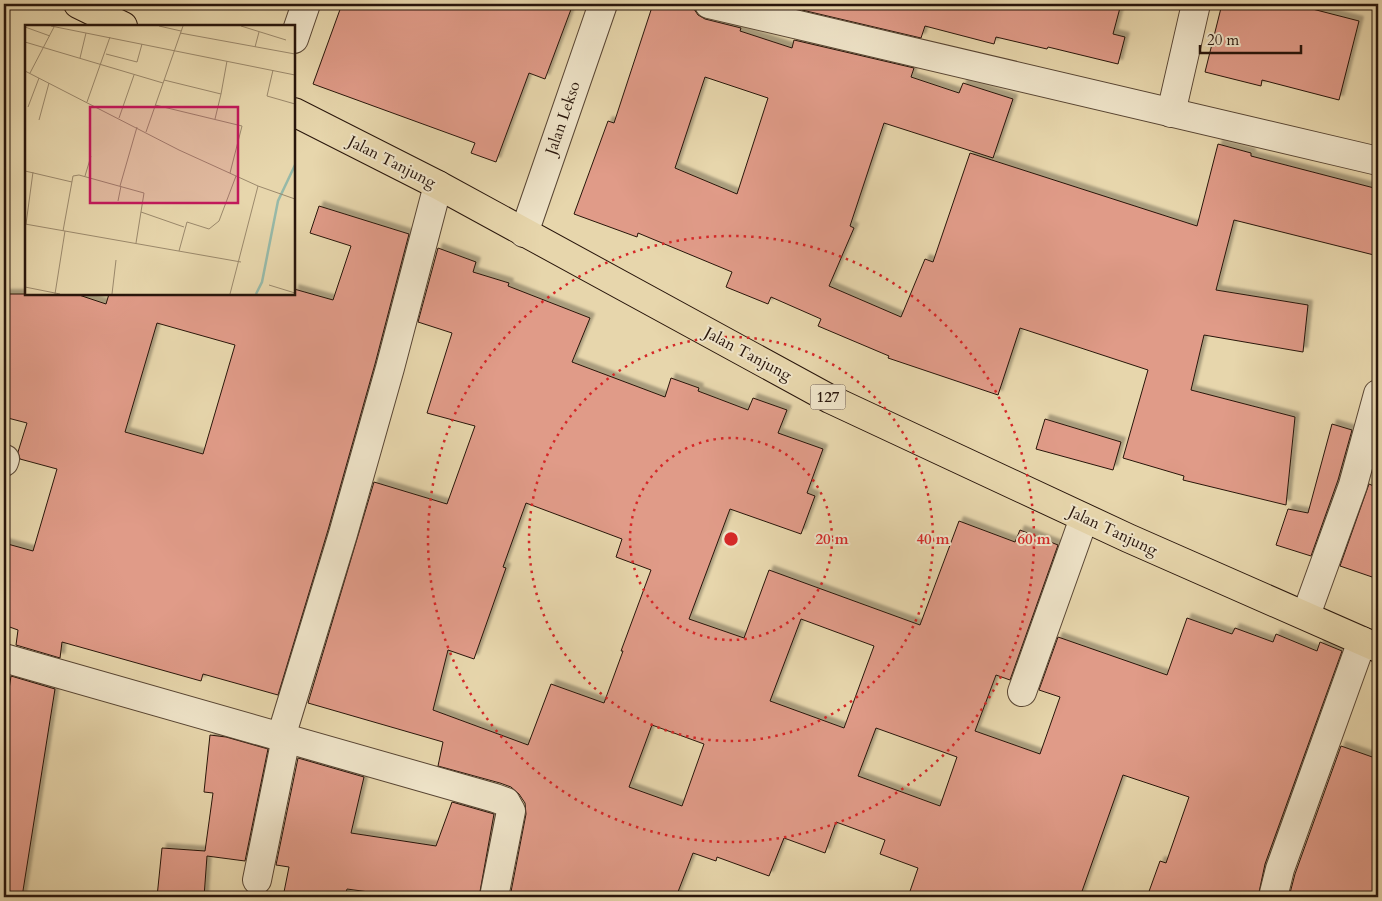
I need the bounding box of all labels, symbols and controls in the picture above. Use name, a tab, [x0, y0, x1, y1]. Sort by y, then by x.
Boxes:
scale bar	[1200, 22, 1301, 54]
inset map	[25, 25, 295, 295]
text: 20 m	[1207, 30, 1239, 50]
street label: Jalan Lekso	[540, 78, 586, 160]
street label: Jalan Tanjung	[343, 130, 440, 194]
street label: Jalan Tanjung	[699, 321, 795, 386]
road number: 127	[810, 384, 846, 410]
street label: Jalan Tanjung	[1063, 500, 1161, 561]
text: 20 m	[815, 529, 849, 549]
text: 40 m	[916, 529, 950, 549]
text: 60 m	[1017, 529, 1051, 549]
centre of rings	[722, 530, 740, 548]

